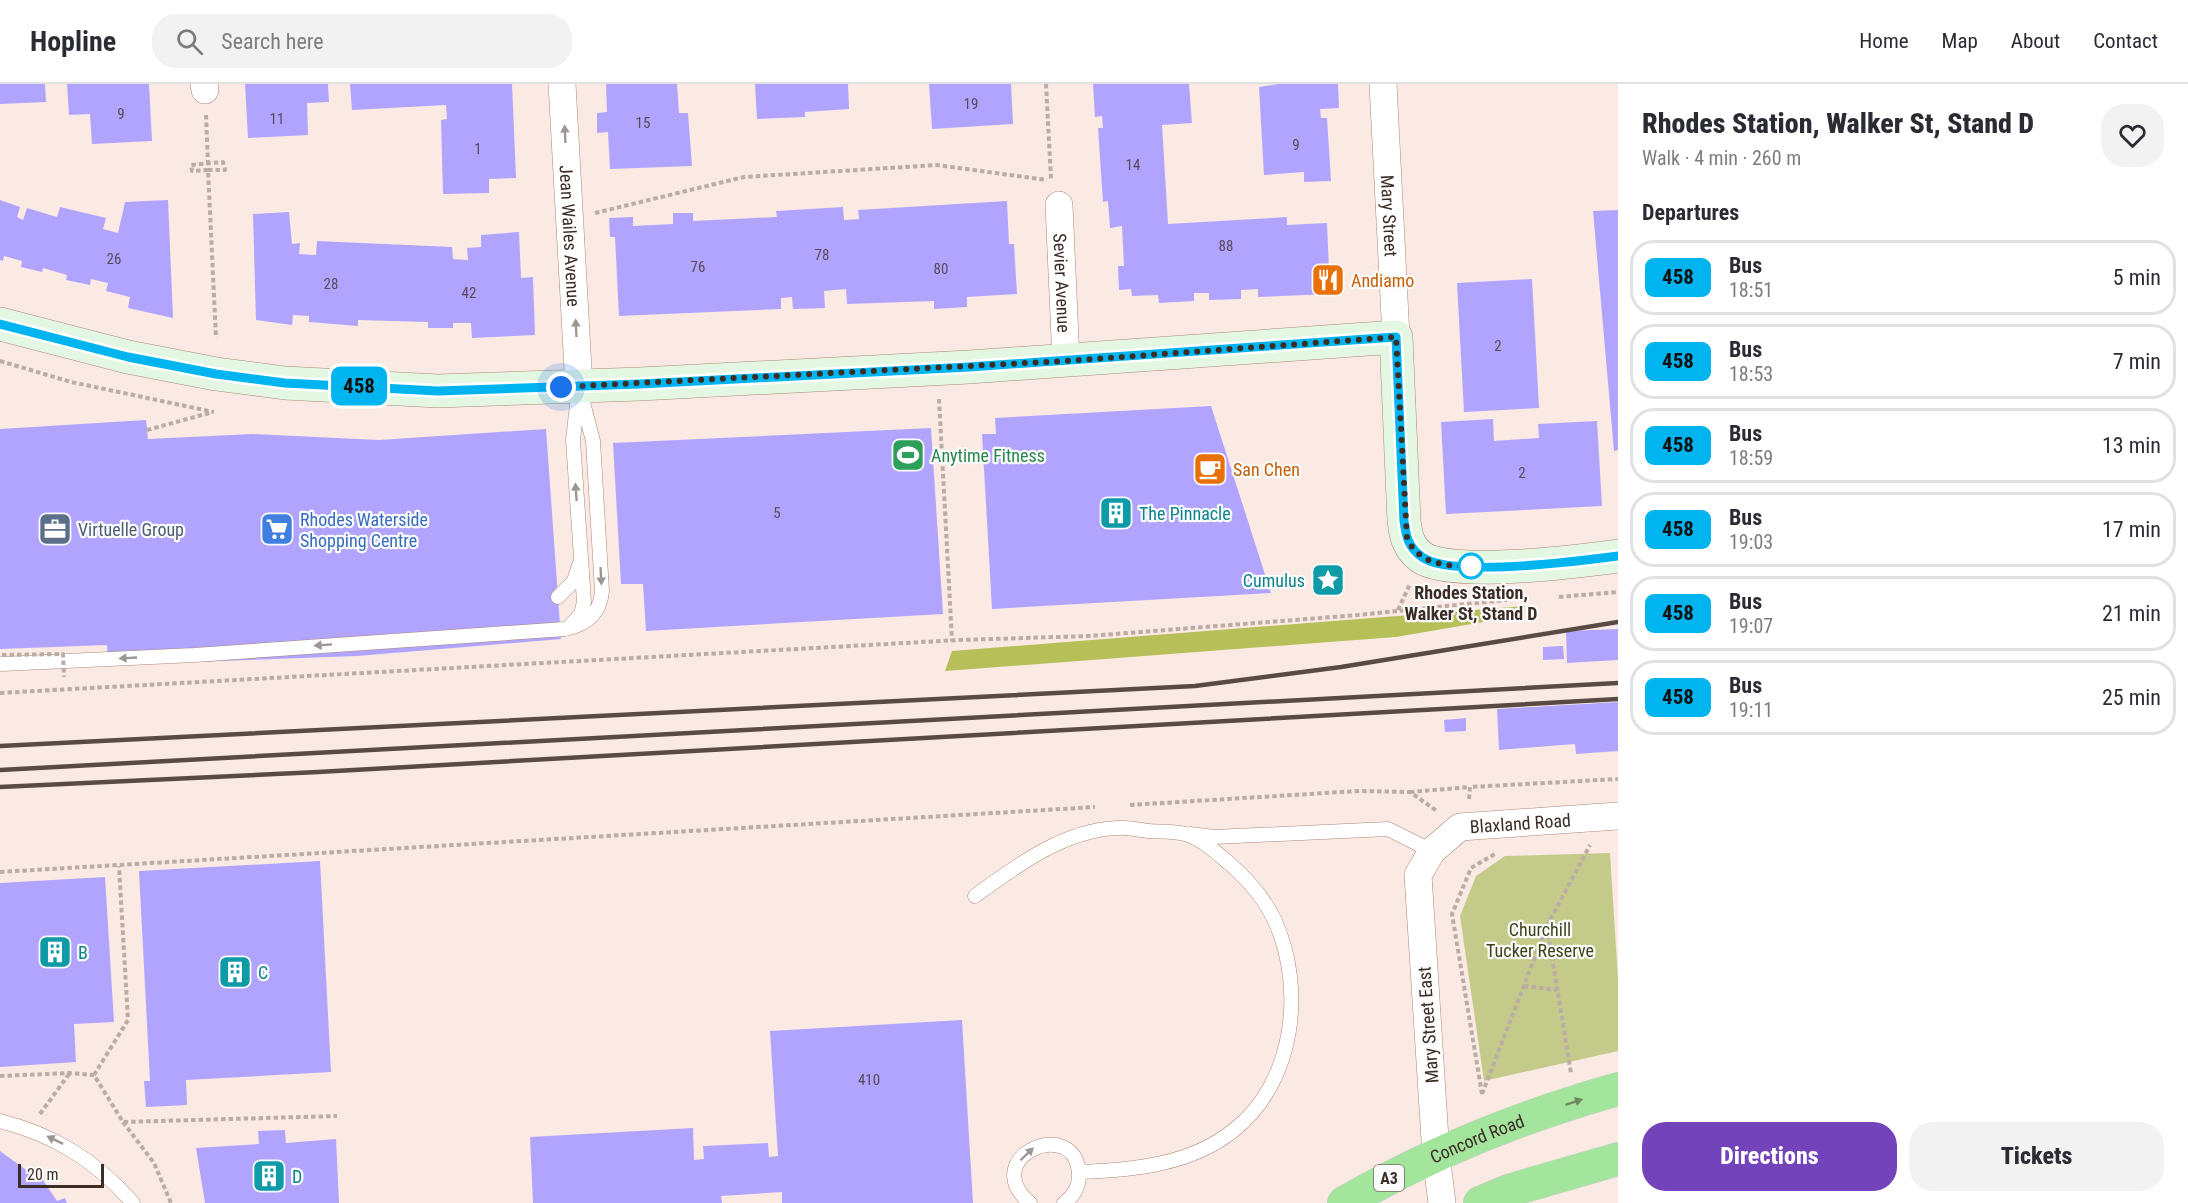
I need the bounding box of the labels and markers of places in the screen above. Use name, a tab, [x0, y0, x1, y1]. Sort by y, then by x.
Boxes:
restaurant icon: Andiamo	[1310, 262, 1346, 298]
place label: Andiamo	[1351, 270, 1414, 291]
sports icon: Anytime Fitness	[890, 437, 926, 473]
place label: Anytime Fitness	[931, 445, 1045, 466]
cafe icon: San Chen	[1192, 451, 1228, 487]
place label: San Chen	[1233, 459, 1300, 480]
building icon: The Pinnacle	[1098, 495, 1134, 531]
place label: The Pinnacle	[1139, 503, 1231, 524]
place label: Rhodes Waterside Shopping Centre	[300, 509, 428, 551]
office icon: Virtuelle Group	[37, 511, 73, 547]
supermarket icon: Rhodes Waterside Shopping Centre	[259, 511, 295, 547]
place label: Virtuelle Group	[78, 519, 184, 540]
marker: Rhodes Station, Walker St, Stand D	[1458, 553, 1484, 579]
place icon: Cumulus	[1310, 562, 1346, 598]
place label: Cumulus	[1243, 570, 1305, 591]
place label: Rhodes Station, Walker St, Stand D	[1405, 582, 1537, 624]
building icon: B	[37, 934, 73, 970]
place label: B	[78, 942, 88, 963]
building icon: C	[217, 954, 253, 990]
place label: C	[258, 962, 268, 983]
building icon: D	[251, 1158, 287, 1194]
place label: D	[292, 1166, 302, 1187]

